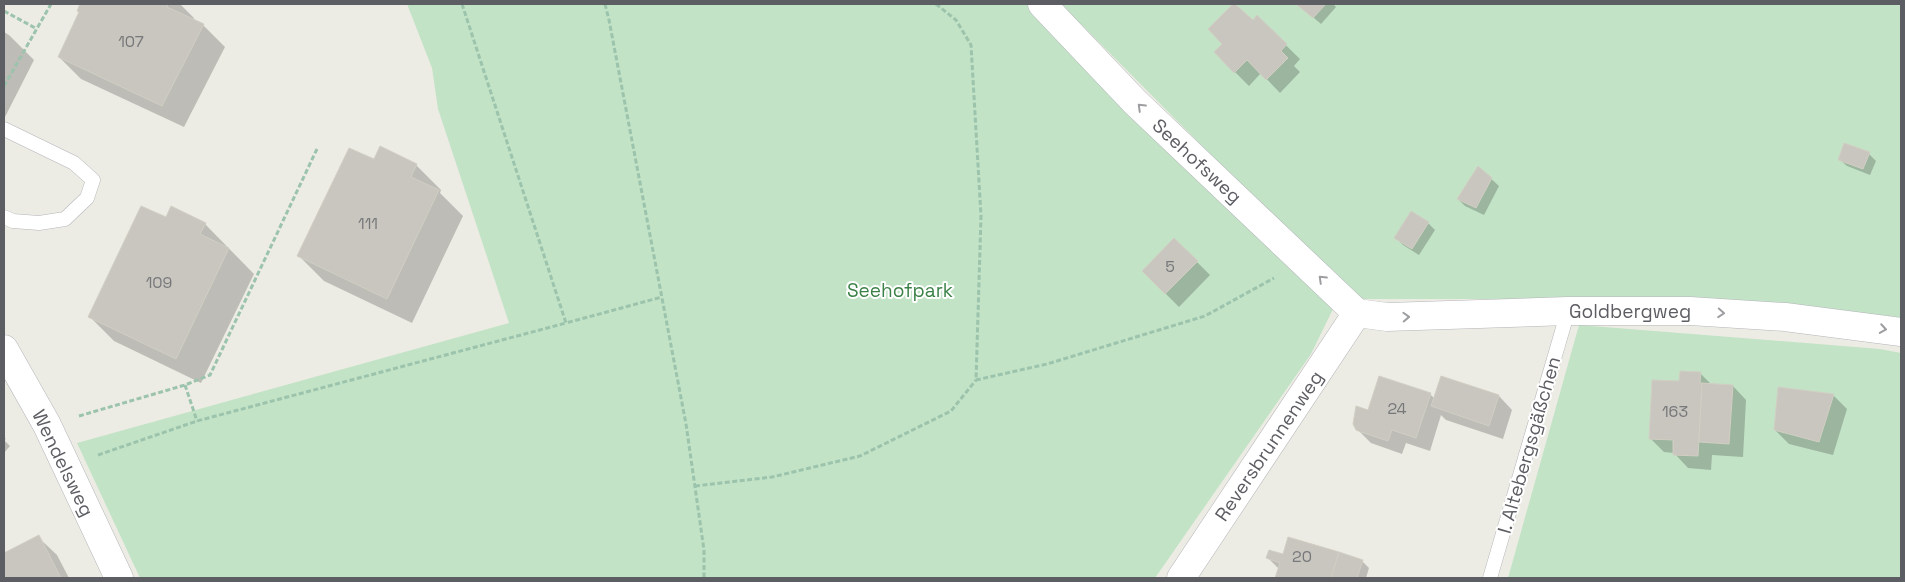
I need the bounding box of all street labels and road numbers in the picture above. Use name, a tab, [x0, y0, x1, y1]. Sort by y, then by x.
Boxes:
street label: Seehofsweg	[1147, 113, 1247, 209]
street label: Goldbergweg	[1569, 299, 1691, 324]
street label: I. Altebergsgäßchen	[1492, 354, 1566, 536]
street label: Reversbrunnenweg	[1209, 366, 1329, 526]
street label: Wendelsweg	[26, 406, 100, 520]

